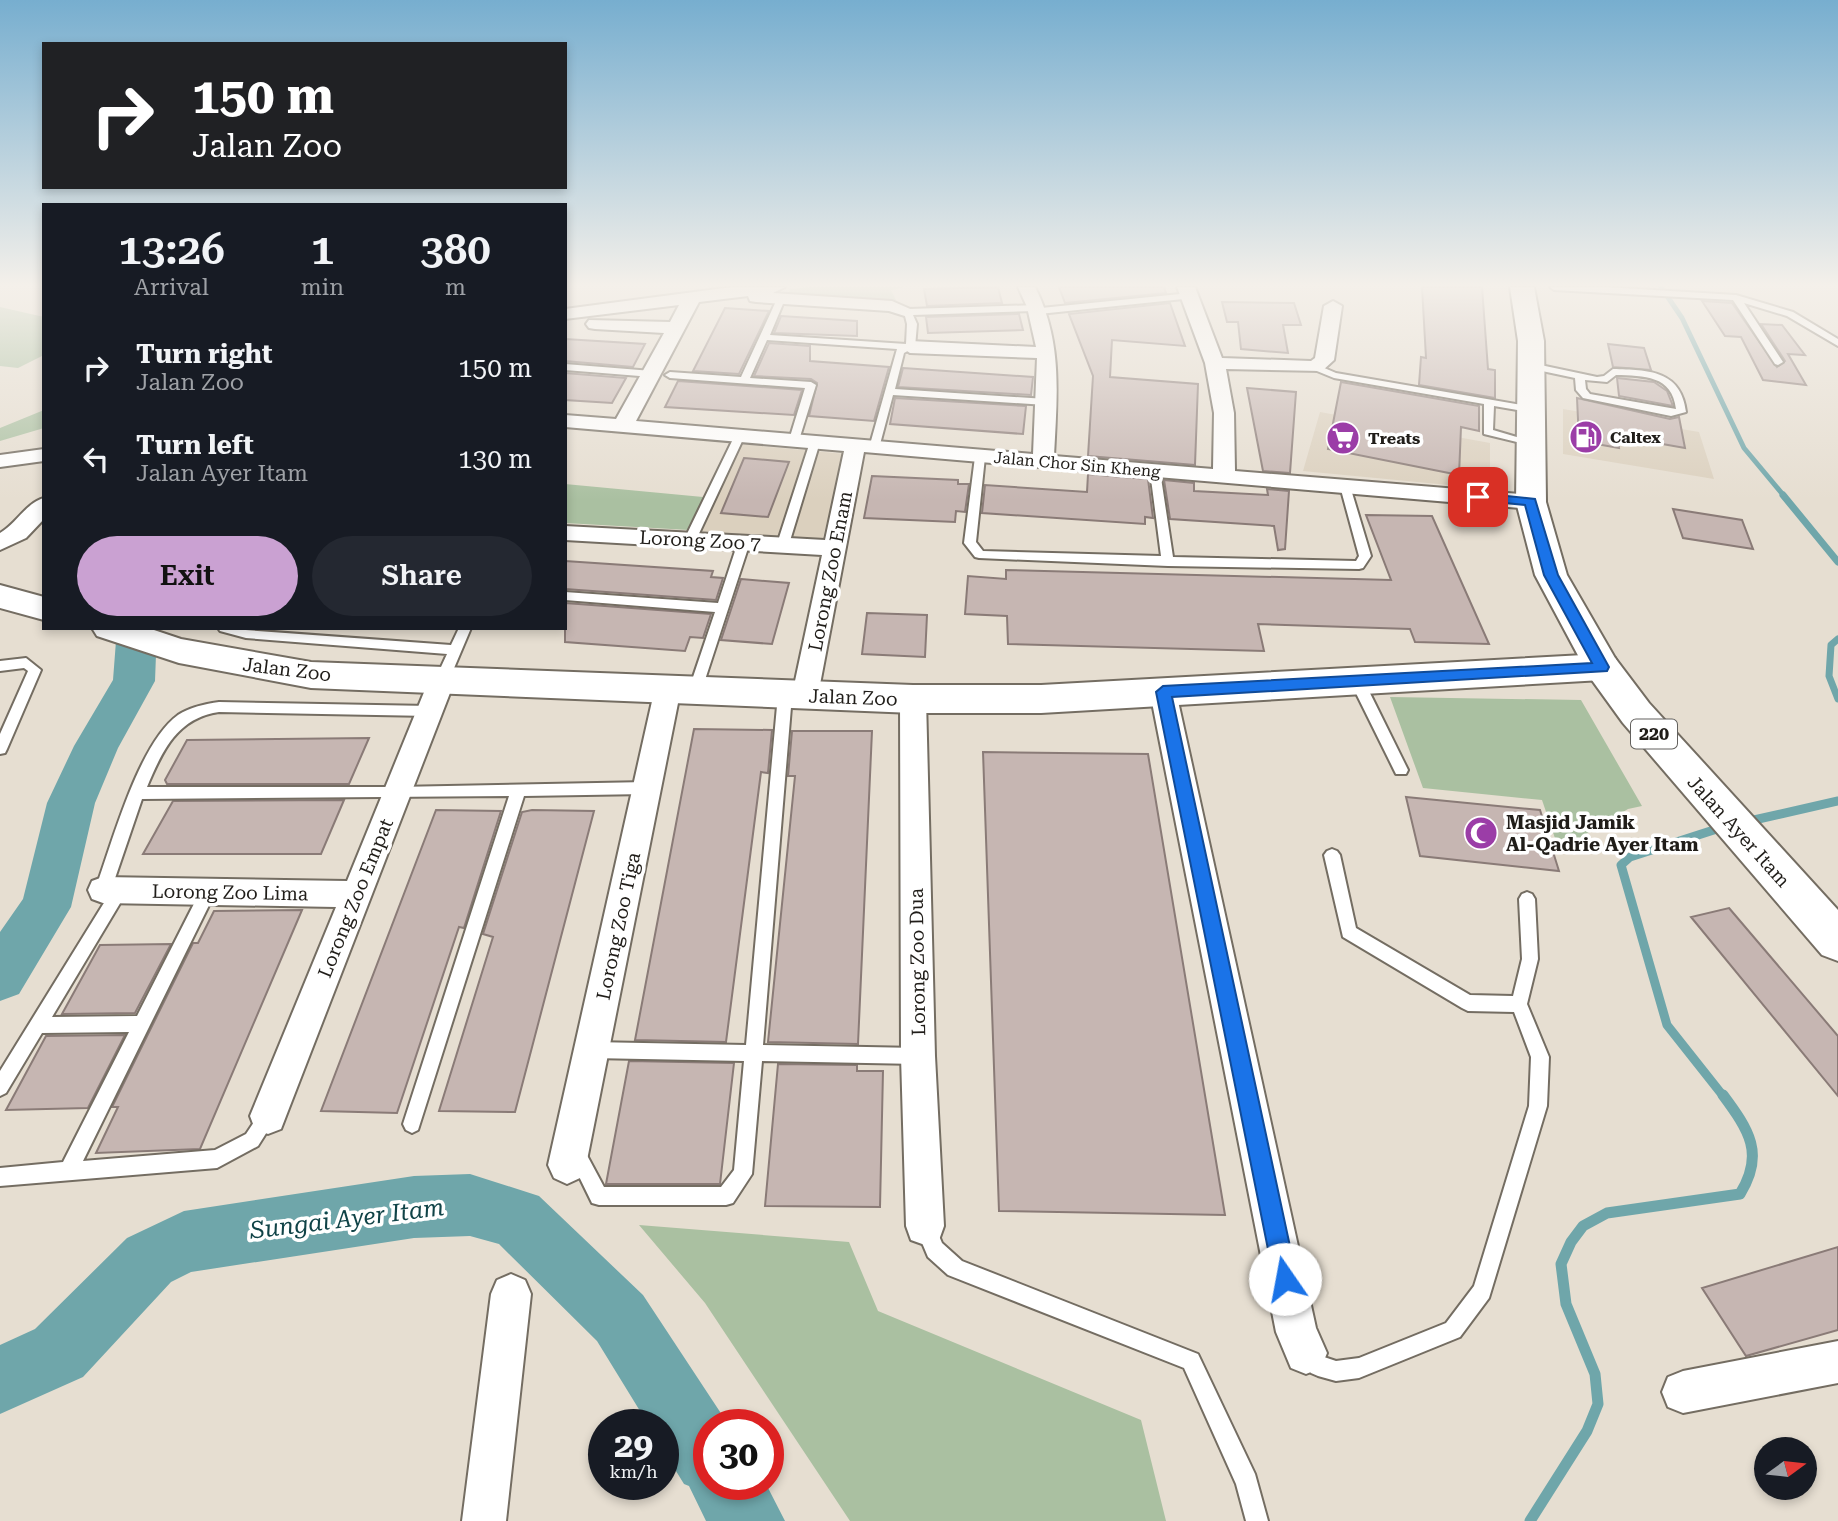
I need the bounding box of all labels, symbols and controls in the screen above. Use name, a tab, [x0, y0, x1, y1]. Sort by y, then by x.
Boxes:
text: 150 m	[192, 68, 334, 125]
icon: right	[77, 70, 168, 161]
text: Jalan Zoo	[192, 127, 342, 165]
text: 13:26	[118, 225, 225, 274]
text: 1	[311, 225, 334, 274]
text: 380	[420, 225, 491, 274]
text: Arrival	[134, 274, 209, 301]
text: min	[301, 274, 344, 301]
text: m	[445, 274, 466, 301]
text: Turn right	[136, 339, 272, 369]
icon: right	[77, 349, 115, 387]
text: 150 m	[458, 353, 532, 383]
text: Jalan Zoo	[136, 369, 244, 396]
fuel station icon: Caltex	[1567, 418, 1605, 456]
supermarket icon: Treats	[1324, 419, 1362, 457]
place label: Caltex	[1610, 428, 1661, 447]
place label: Treats	[1368, 429, 1420, 448]
text: Turn left	[136, 430, 254, 460]
icon: left	[77, 440, 115, 478]
text: 130 m	[458, 444, 532, 474]
street label: Jalan Chor Sin Kheng	[993, 448, 1162, 481]
text: Jalan Ayer Itam	[136, 460, 308, 487]
pin	[1448, 467, 1508, 527]
icon: arrive	[1459, 478, 1497, 516]
street label: Lorong Zoo Enam	[804, 489, 857, 653]
street label: Lorong Zoo 7	[639, 526, 762, 555]
button: Exit	[77, 536, 298, 616]
button: Share	[312, 536, 532, 616]
street label: Jalan Zoo	[241, 653, 333, 686]
street label: Jalan Zoo	[808, 684, 898, 711]
road number: 220	[1631, 720, 1677, 748]
street label: Jalan Ayer Itam	[1683, 771, 1795, 892]
place label: Masjid Jamik Al-Qadrie Ayer Itam	[1506, 811, 1699, 856]
mosque icon: Masjid Jamik Al-Qadrie Ayer Itam	[1462, 814, 1500, 852]
street label: Lorong Zoo Empat	[313, 815, 398, 981]
street label: Lorong Zoo Tiga	[592, 849, 646, 1002]
street label: Lorong Zoo Lima	[152, 880, 309, 905]
street label: Lorong Zoo Dua	[905, 887, 930, 1036]
water label: Sungai Ayer Itam	[247, 1193, 446, 1245]
position arrow	[1248, 1242, 1322, 1316]
speed limit sign: 30	[693, 1409, 784, 1500]
text: 29	[614, 1425, 653, 1466]
north arrow	[1754, 1437, 1816, 1500]
map controls	[1754, 1437, 1817, 1500]
text: km/h	[609, 1461, 658, 1482]

